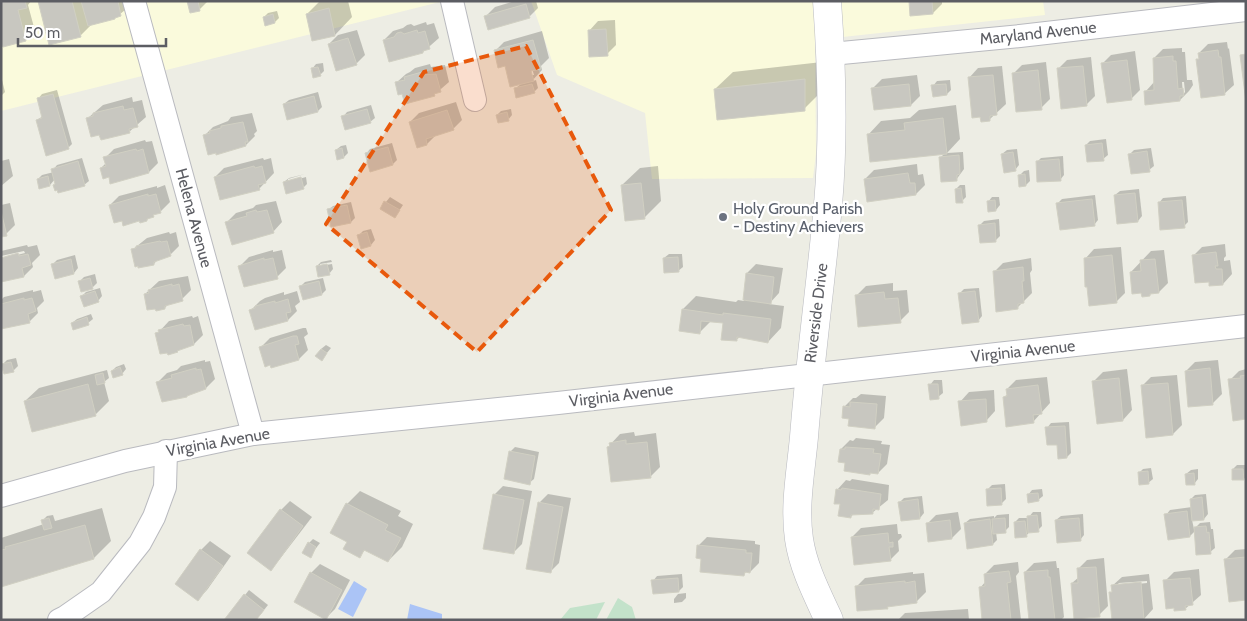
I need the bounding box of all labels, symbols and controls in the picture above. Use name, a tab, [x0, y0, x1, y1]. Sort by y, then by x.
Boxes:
scale bar	[18, 15, 165, 47]
street label: Maryland Avenue	[979, 17, 1097, 49]
text: 50 m	[25, 24, 60, 42]
street label: Helena Avenue	[172, 166, 216, 270]
place label: Holy Ground Parish - Destiny Achievers	[733, 199, 864, 236]
marker: Holy Ground Parish - Destiny Achievers	[717, 211, 729, 223]
street label: Riverside Drive	[800, 262, 832, 364]
street label: Virginia Avenue	[970, 336, 1076, 366]
street label: Virginia Avenue	[568, 379, 674, 411]
street label: Virginia Avenue	[165, 424, 271, 460]

